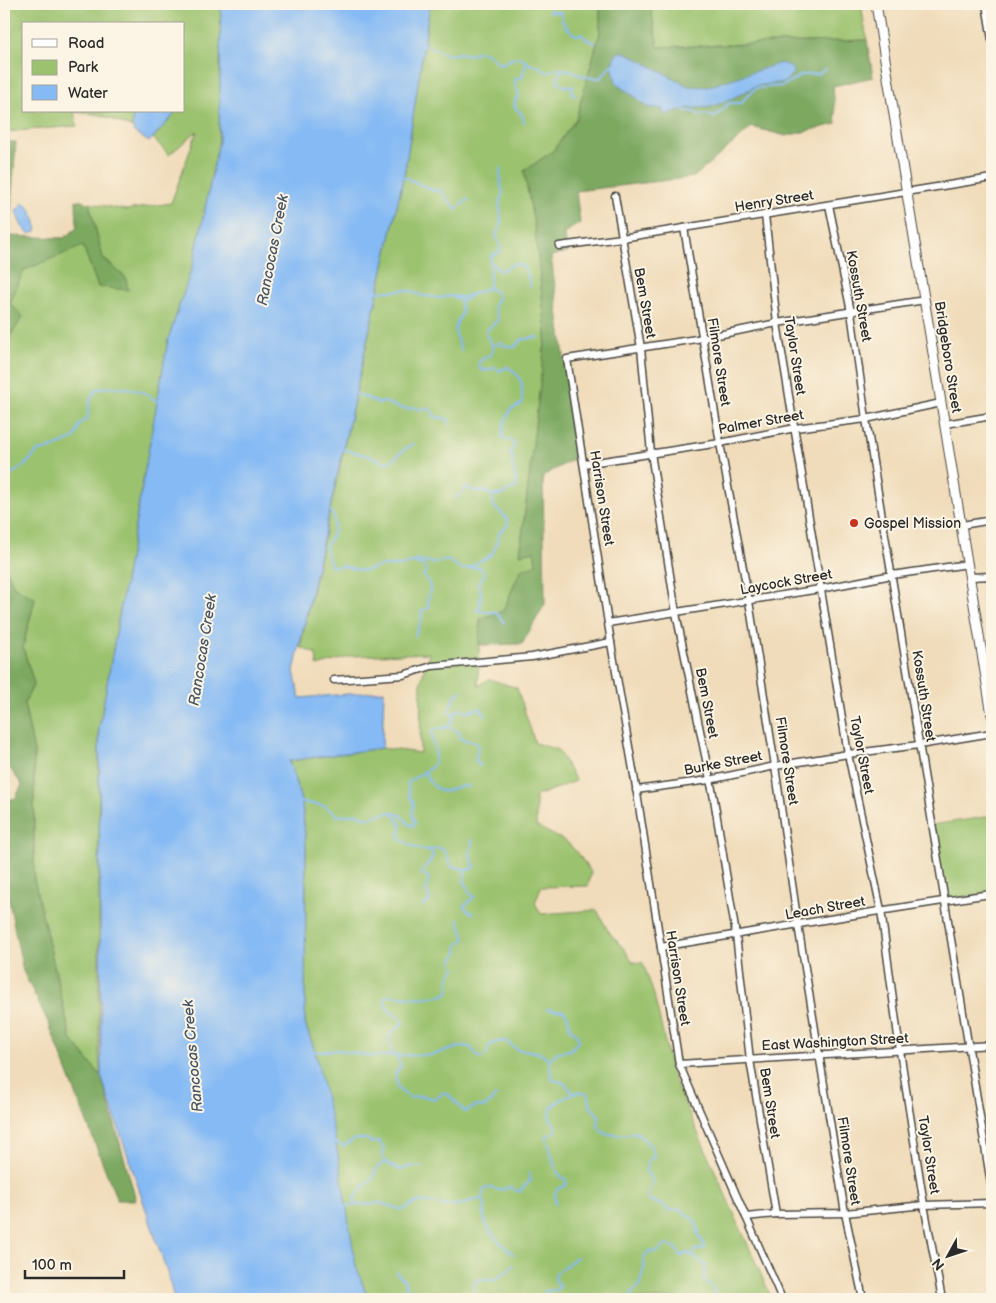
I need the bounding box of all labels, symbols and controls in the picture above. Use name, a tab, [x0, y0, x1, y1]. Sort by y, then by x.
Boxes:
legend	[22, 22, 185, 112]
text: Road	[68, 34, 104, 53]
text: Park	[68, 58, 99, 77]
text: Water	[68, 84, 108, 103]
street label: Henry Street	[733, 186, 815, 216]
water label: Rancocas Creek	[253, 192, 293, 307]
street label: Kossuth Street	[843, 249, 876, 344]
street label: Bem Street	[630, 266, 660, 340]
street label: Bridgeboro Street	[931, 300, 965, 415]
street label: Taylor Street	[780, 316, 810, 397]
street label: Filmore Street	[704, 317, 734, 408]
street label: Palmer Street	[717, 406, 806, 438]
street label: Harrison Street	[586, 449, 618, 548]
place label: Gospel Mission	[864, 515, 961, 532]
marker: Gospel Mission	[848, 517, 860, 529]
street label: Laycock Street	[739, 565, 834, 598]
water label: Rancocas Creek	[185, 592, 221, 707]
street label: Kossuth Street	[908, 649, 940, 744]
street label: Bem Street	[692, 666, 722, 740]
street label: Taylor Street	[846, 715, 878, 796]
street label: Filmore Street	[772, 716, 802, 807]
street label: Burke Street	[682, 747, 764, 779]
street label: Leach Street	[784, 892, 867, 923]
street label: Harrison Street	[662, 929, 694, 1028]
water label: Rancocas Creek	[179, 998, 207, 1113]
street label: East Washington Street	[761, 1030, 910, 1054]
street label: Bem Street	[756, 1066, 784, 1140]
street label: Taylor Street	[914, 1115, 944, 1196]
street label: Filmore Street	[834, 1116, 864, 1207]
north arrow	[924, 1230, 974, 1280]
scale bar	[25, 1248, 124, 1280]
text: N	[929, 1255, 948, 1274]
text: 100 m	[32, 1256, 72, 1275]

